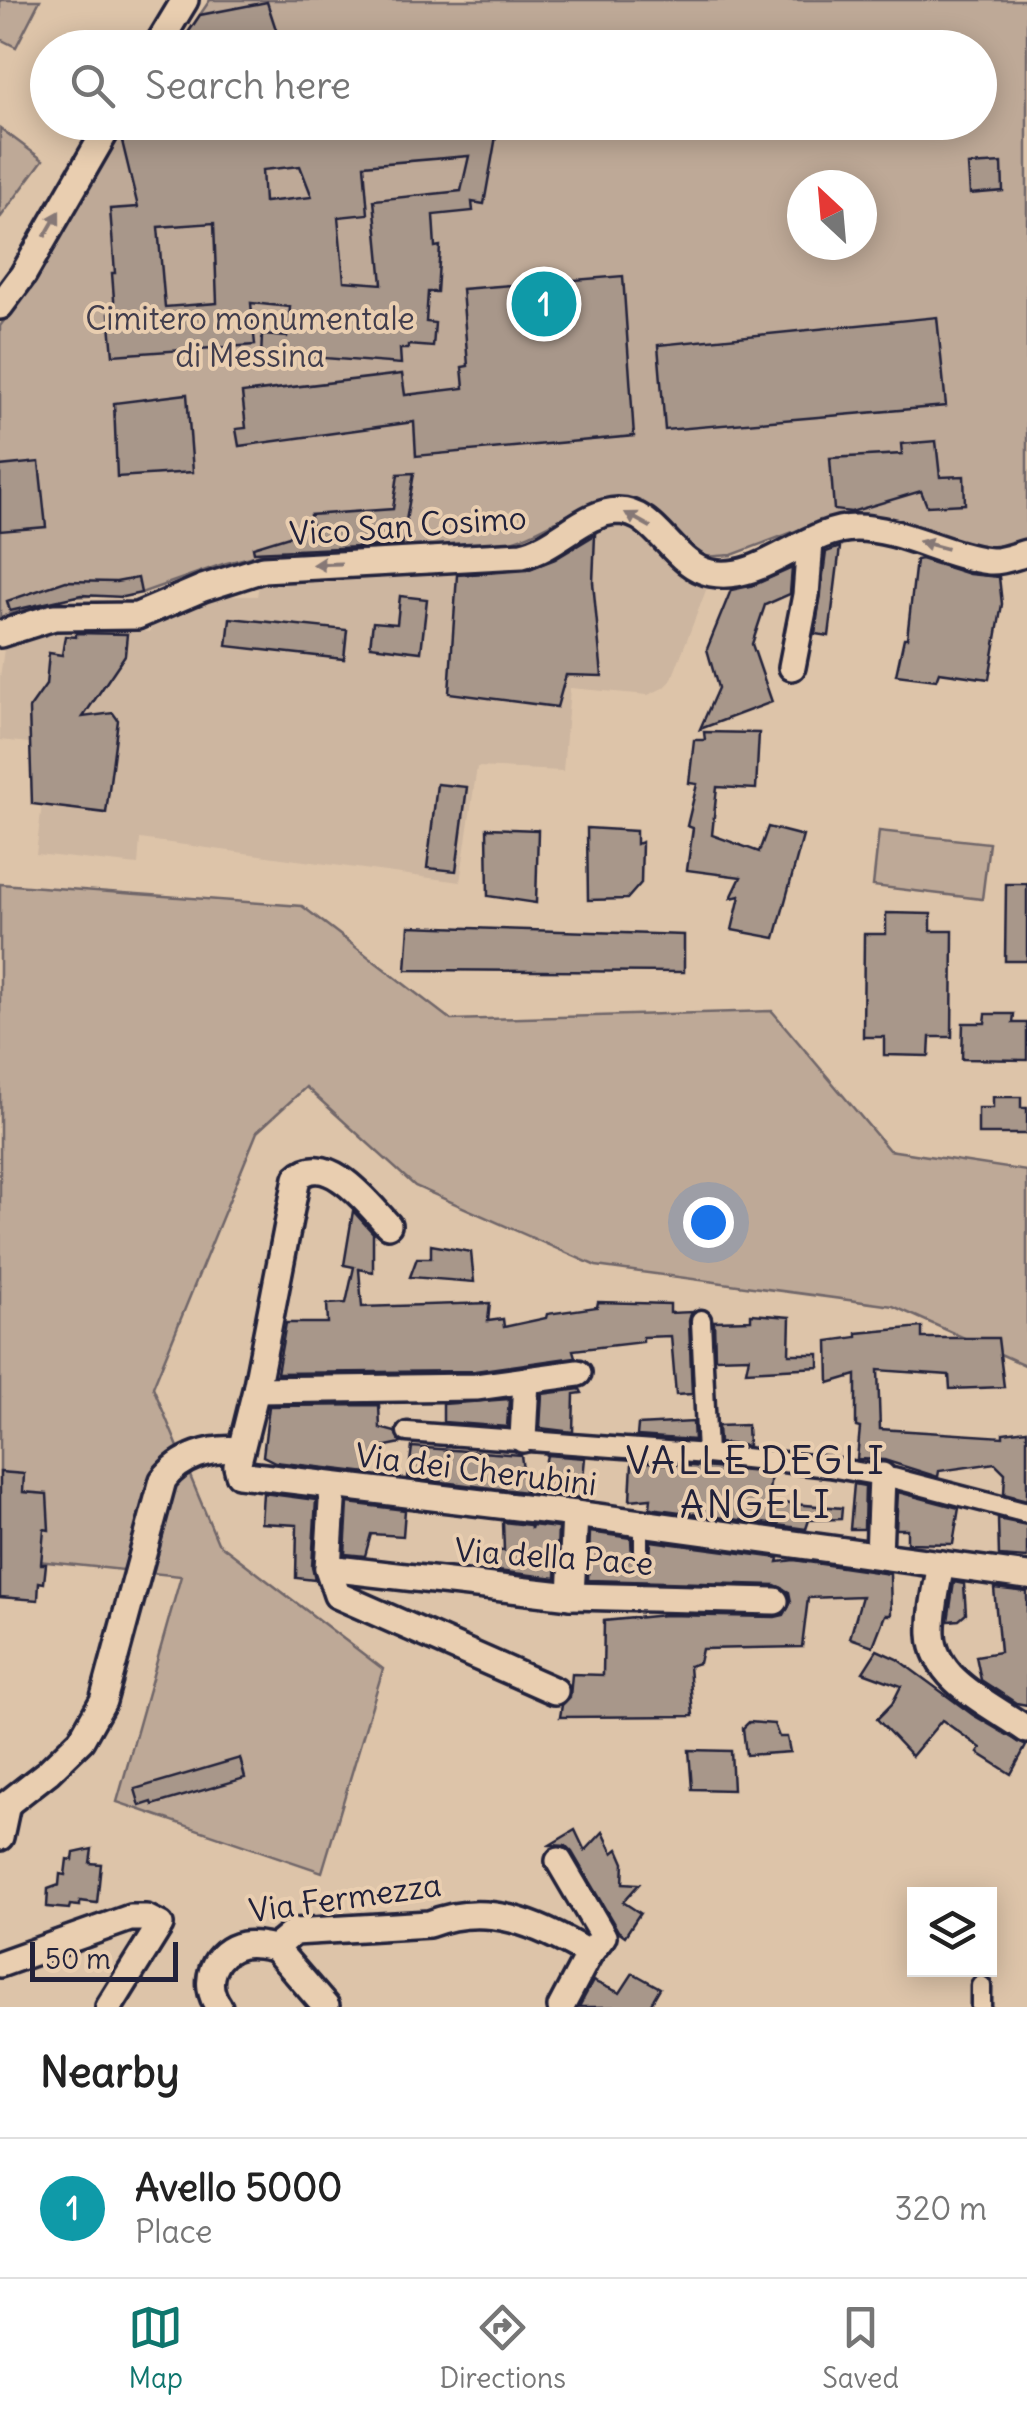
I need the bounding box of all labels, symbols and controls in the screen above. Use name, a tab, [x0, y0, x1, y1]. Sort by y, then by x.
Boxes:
search box	[30, 30, 997, 140]
icon: search	[65, 58, 120, 113]
text: Search here	[145, 62, 351, 109]
north arrow	[787, 170, 877, 260]
one-way arrow	[43, 210, 61, 238]
pin: 1	[512, 266, 576, 342]
park label: Cimitero monumentale di Messina	[85, 298, 415, 376]
street label: Vico San Cosimo	[288, 497, 528, 554]
one-way arrow	[623, 512, 652, 529]
one-way arrow	[917, 537, 948, 553]
one-way arrow	[310, 557, 342, 573]
your location	[683, 1197, 734, 1248]
street label: Via dei Cherubini	[353, 1434, 599, 1505]
district label: VALLE DEGLI ANGELI	[626, 1437, 886, 1528]
street label: Via della Pace	[453, 1529, 655, 1584]
street label: Via Fermezza	[246, 1864, 444, 1931]
map controls	[907, 1887, 997, 1977]
button: layers	[907, 1887, 997, 1977]
scale bar	[30, 1937, 178, 1982]
text: 50 m	[45, 1941, 111, 1977]
text: Nearby	[40, 2046, 179, 2098]
text: Avello 5000	[135, 2164, 342, 2211]
text: 1	[66, 2188, 79, 2229]
text: 320 m	[895, 2188, 987, 2229]
text: Place	[135, 2211, 212, 2252]
tab: Map	[128, 2300, 183, 2396]
tab: Directions	[439, 2300, 566, 2396]
tab: Saved	[822, 2300, 899, 2396]

